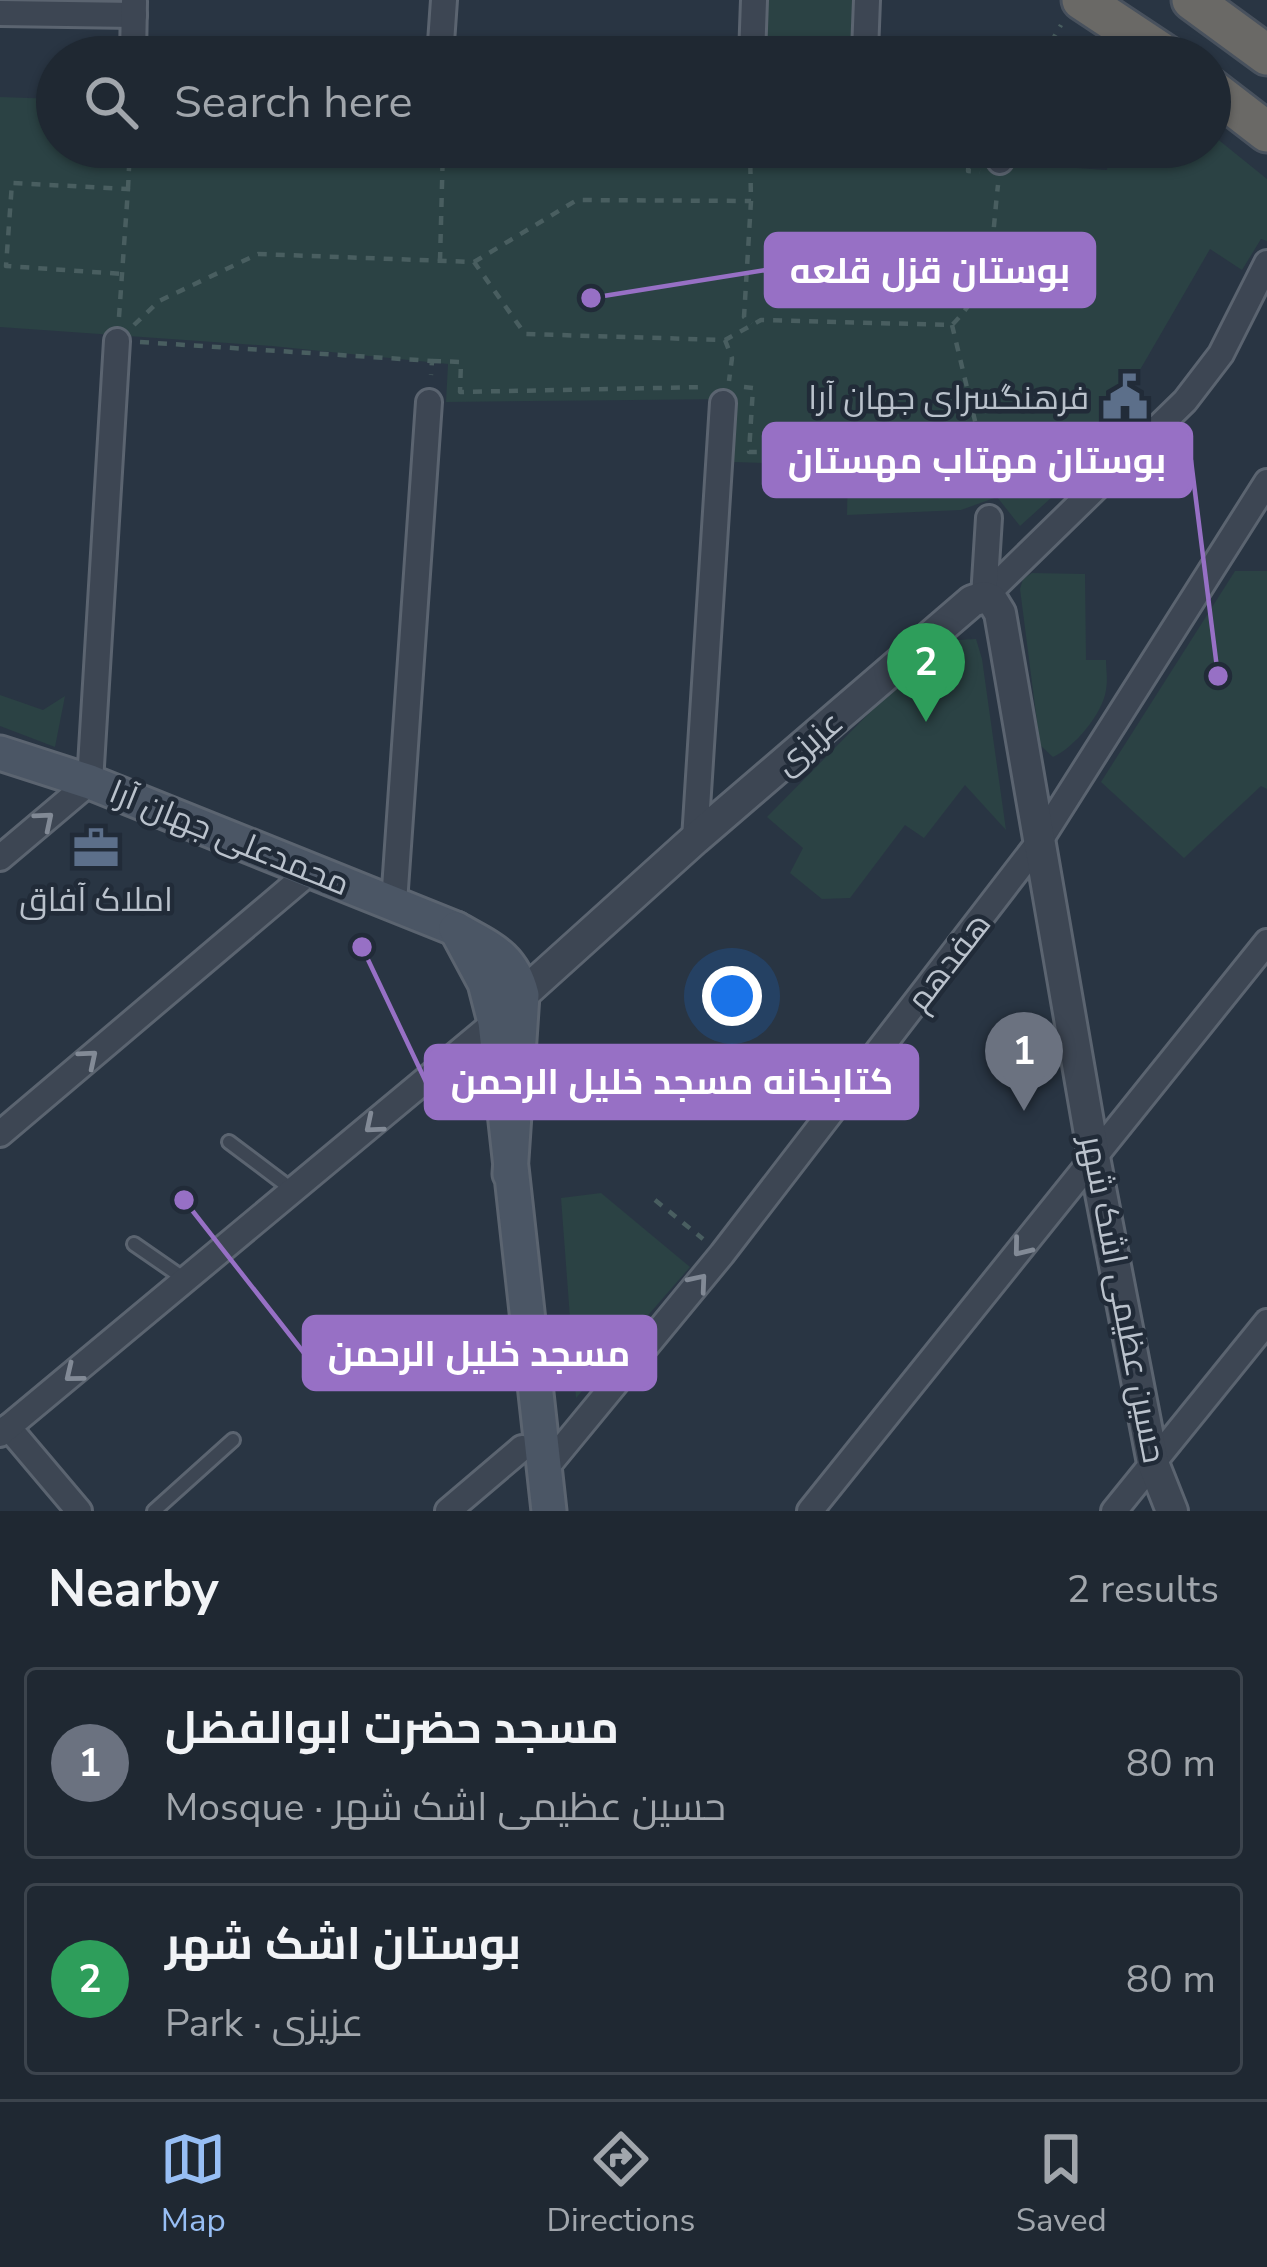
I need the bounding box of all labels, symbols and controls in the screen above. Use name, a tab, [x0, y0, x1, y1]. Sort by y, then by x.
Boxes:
search box	[36, 36, 1231, 168]
icon: search	[78, 69, 144, 135]
text: Search here	[174, 72, 413, 133]
callout: بوستان قزل قلعه	[766, 234, 1094, 306]
text: بوستان قزل قلعه	[790, 247, 1070, 296]
public building icon: فرهنگسرای جهان آرا	[1100, 372, 1150, 422]
place label: فرهنگسرای جهان آرا	[808, 376, 1089, 421]
callout: بوستان مهتاب مهستان	[764, 424, 1191, 496]
text: بوستان مهتاب مهستان	[788, 437, 1166, 486]
pin: 2	[887, 623, 965, 722]
street label: عزیزی	[765, 701, 853, 786]
street label: محمدعلی جهان آرا	[103, 770, 356, 907]
one-way arrow	[31, 812, 53, 834]
office icon: املاک آفاق	[71, 823, 121, 873]
place label: املاک آفاق	[19, 878, 173, 923]
street label: هفدهم	[897, 904, 1002, 1020]
your location	[702, 966, 762, 1026]
pin: 1	[985, 1012, 1063, 1111]
callout: كتابخانه مسجد خليل الرحمن	[426, 1046, 917, 1118]
one-way arrow	[75, 1051, 97, 1073]
text: كتابخانه مسجد خليل الرحمن	[451, 1058, 893, 1107]
one-way arrow	[365, 1110, 387, 1132]
street label: حسین عظیمی اشک شهر	[1068, 1130, 1176, 1467]
one-way arrow	[1014, 1235, 1035, 1257]
one-way arrow	[685, 1273, 707, 1295]
callout: مسجد خلیل الرحمن	[304, 1317, 655, 1389]
text: مسجد خلیل الرحمن	[328, 1330, 630, 1379]
one-way arrow	[65, 1360, 87, 1381]
text: Nearby	[48, 1554, 219, 1624]
text: 2 results	[1067, 1563, 1219, 1616]
text: مسجد حضرت ابوالفضل	[165, 1698, 619, 1759]
text: 1	[78, 1737, 102, 1790]
text: 80 m	[1126, 1737, 1216, 1790]
text: Mosque · حسین عظیمی اشک شهر	[165, 1781, 726, 1834]
text: بوستان اشک شهر	[165, 1914, 521, 1975]
text: 2	[78, 1953, 102, 2006]
text: 80 m	[1126, 1953, 1216, 2006]
text: Park · عزیزی	[165, 1997, 364, 2050]
tab: Map	[160, 2126, 226, 2243]
tab: Directions	[547, 2126, 695, 2243]
tab: Saved	[1016, 2126, 1107, 2243]

